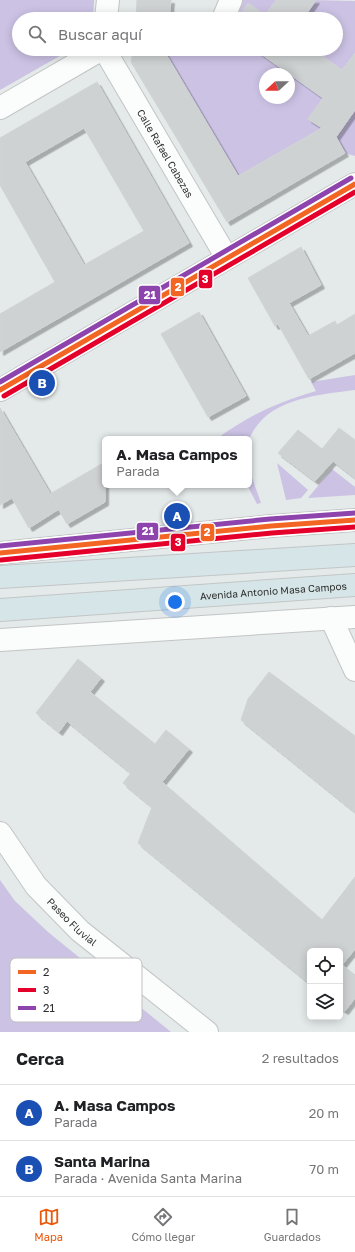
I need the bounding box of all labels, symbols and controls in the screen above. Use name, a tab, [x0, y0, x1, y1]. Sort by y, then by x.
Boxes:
search box	[12, 12, 343, 56]
icon: search	[26, 23, 48, 45]
text: Buscar aquí	[58, 25, 142, 43]
north arrow	[259, 68, 295, 104]
street label: Calle Rafael Cabezas	[135, 107, 196, 200]
line badge: 3	[198, 269, 213, 289]
text: 3	[202, 272, 209, 285]
line badge: 2	[170, 277, 185, 297]
text: 2	[175, 280, 182, 293]
line badge: 21	[138, 285, 161, 305]
text: 21	[144, 288, 157, 301]
pin: B	[29, 368, 55, 398]
popup	[102, 436, 252, 488]
text: A. Masa Campos	[116, 445, 238, 463]
text: Parada	[116, 463, 160, 479]
pin: A	[164, 501, 190, 531]
line badge: 21	[136, 522, 159, 541]
line badge: 2	[200, 523, 215, 542]
text: 21	[142, 524, 155, 537]
text: 2	[204, 525, 211, 538]
line badge: 3	[170, 533, 186, 552]
text: 3	[175, 535, 182, 548]
street label: Avenida Antonio Masa Campos	[200, 580, 347, 602]
your location	[165, 592, 185, 612]
street label: Paseo Fluvial	[45, 895, 99, 948]
map controls	[307, 948, 343, 1020]
button: locate	[307, 948, 343, 984]
legend	[10, 958, 142, 1022]
text: 2	[43, 965, 49, 978]
text: 3	[43, 983, 49, 996]
button: layers	[307, 984, 343, 1020]
text: 21	[43, 1001, 55, 1014]
text: Cerca	[16, 1048, 64, 1069]
text: 2 resultados	[262, 1050, 339, 1066]
text: A. Masa Campos	[54, 1096, 175, 1114]
text: A	[24, 1105, 34, 1121]
text: 20 m	[309, 1105, 339, 1121]
text: Parada	[54, 1114, 97, 1130]
text: Santa Marina	[54, 1152, 150, 1170]
text: B	[24, 1161, 34, 1177]
text: 70 m	[309, 1161, 339, 1177]
text: Parada · Avenida Santa Marina	[54, 1170, 242, 1186]
tab: Mapa	[34, 1206, 63, 1243]
tab: Cómo llegar	[131, 1206, 195, 1243]
tab: Guardados	[264, 1206, 321, 1243]

